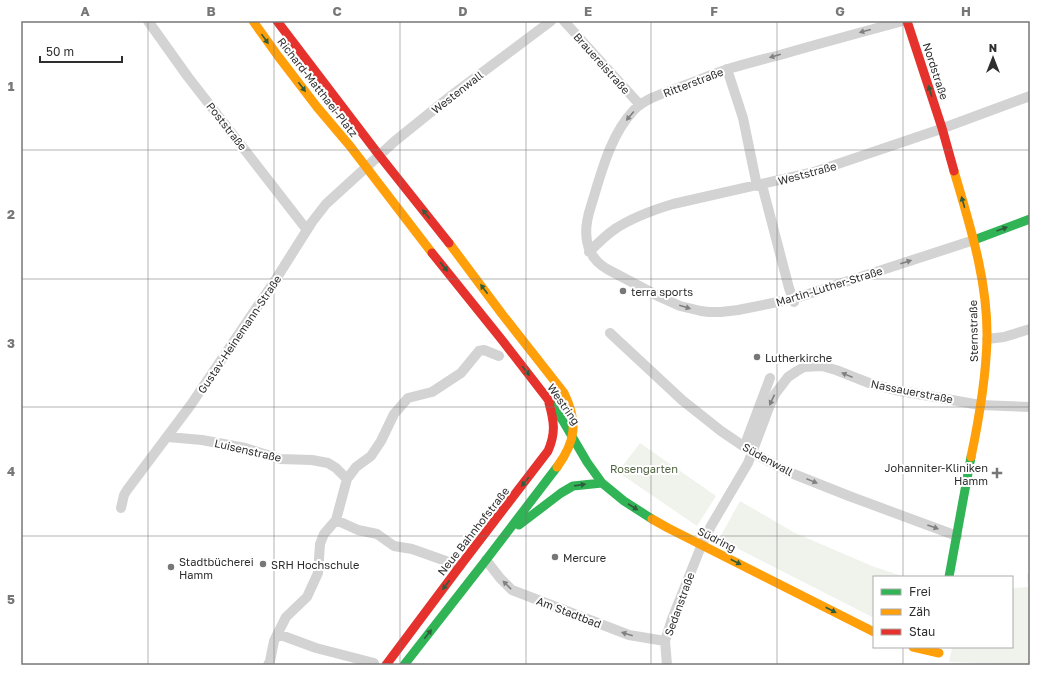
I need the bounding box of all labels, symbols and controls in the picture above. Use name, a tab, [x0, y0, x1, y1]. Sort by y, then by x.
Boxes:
text: A	[80, 3, 90, 19]
text: B	[206, 3, 216, 19]
text: C	[332, 3, 342, 19]
text: D	[458, 3, 468, 19]
text: E	[584, 3, 592, 19]
text: F	[710, 3, 718, 19]
text: G	[835, 3, 845, 19]
text: H	[961, 3, 971, 19]
one-way arrow	[859, 28, 871, 34]
street label: Brauereistraße	[571, 30, 633, 96]
one-way arrow	[261, 33, 269, 44]
street label: Richard-Matthaei-Platz	[275, 35, 361, 140]
scale bar	[40, 38, 122, 64]
north arrow	[973, 38, 1013, 78]
street label: Nordstraße	[921, 41, 951, 101]
text: N	[989, 41, 997, 54]
text: 50 m	[46, 44, 74, 59]
one-way arrow	[769, 53, 781, 59]
street label: Ritterstraße	[661, 65, 725, 99]
street label: Westenwall	[429, 68, 486, 116]
text: 1	[8, 78, 15, 94]
one-way arrow	[297, 82, 305, 92]
one-way arrow	[927, 85, 933, 97]
street label: Poststraße	[204, 99, 250, 153]
one-way arrow	[625, 111, 634, 121]
street label: Weststraße	[776, 159, 838, 187]
one-way arrow	[960, 196, 966, 208]
text: 2	[7, 206, 15, 222]
one-way arrow	[422, 208, 430, 219]
one-way arrow	[996, 226, 1008, 232]
one-way arrow	[900, 259, 912, 265]
one-way arrow	[439, 262, 448, 273]
street label: Martin-Luther-Straße	[774, 264, 884, 308]
street label: Gustav-Heinemann-Straße	[195, 272, 283, 396]
one-way arrow	[480, 284, 488, 295]
place label: terra sports	[631, 285, 693, 298]
marker: terra sports	[618, 286, 628, 296]
street label: Sternstraße	[966, 300, 980, 362]
one-way arrow	[679, 304, 691, 310]
text: 3	[7, 335, 15, 351]
place label: Lutherkirche	[765, 351, 832, 364]
marker: Lutherkirche	[752, 352, 762, 362]
one-way arrow	[521, 366, 530, 377]
one-way arrow	[840, 371, 852, 377]
street label: Nassauerstraße	[870, 377, 954, 405]
street label: Westring	[545, 381, 583, 427]
one-way arrow	[769, 395, 775, 406]
street label: Luisenstraße	[213, 436, 283, 464]
street label: Südenwall	[741, 440, 796, 478]
place label: Johanniter-Kliniken Hamm	[884, 461, 988, 487]
park label: Rosengarten	[610, 462, 678, 475]
text: 4	[7, 463, 15, 479]
marker: Johanniter-Kliniken Hamm	[991, 467, 1003, 479]
one-way arrow	[521, 477, 529, 488]
one-way arrow	[806, 478, 817, 484]
one-way arrow	[574, 482, 586, 488]
street label: Neue Bahnhofstraße	[435, 484, 511, 578]
one-way arrow	[627, 503, 638, 510]
street label: Südring	[696, 524, 738, 554]
one-way arrow	[928, 525, 940, 531]
place label: Mercure	[563, 551, 606, 564]
marker: Mercure	[550, 552, 560, 562]
place label: Stadtbücherei Hamm	[179, 555, 254, 581]
place label: SRH Hochschule	[271, 558, 359, 571]
marker: SRH Hochschule	[258, 559, 268, 569]
one-way arrow	[730, 559, 742, 566]
marker: Stadtbücherei Hamm	[166, 562, 176, 572]
street label: Sedanstraße	[662, 571, 696, 637]
legend	[873, 576, 1013, 648]
one-way arrow	[441, 580, 450, 591]
one-way arrow	[502, 580, 512, 590]
text: Frei	[909, 584, 931, 599]
text: 5	[7, 591, 15, 607]
street label: Am Stadtbad	[535, 594, 603, 630]
text: Zäh	[909, 604, 930, 619]
one-way arrow	[826, 607, 837, 613]
text: Stau	[909, 624, 935, 639]
one-way arrow	[424, 629, 432, 640]
one-way arrow	[621, 631, 633, 637]

